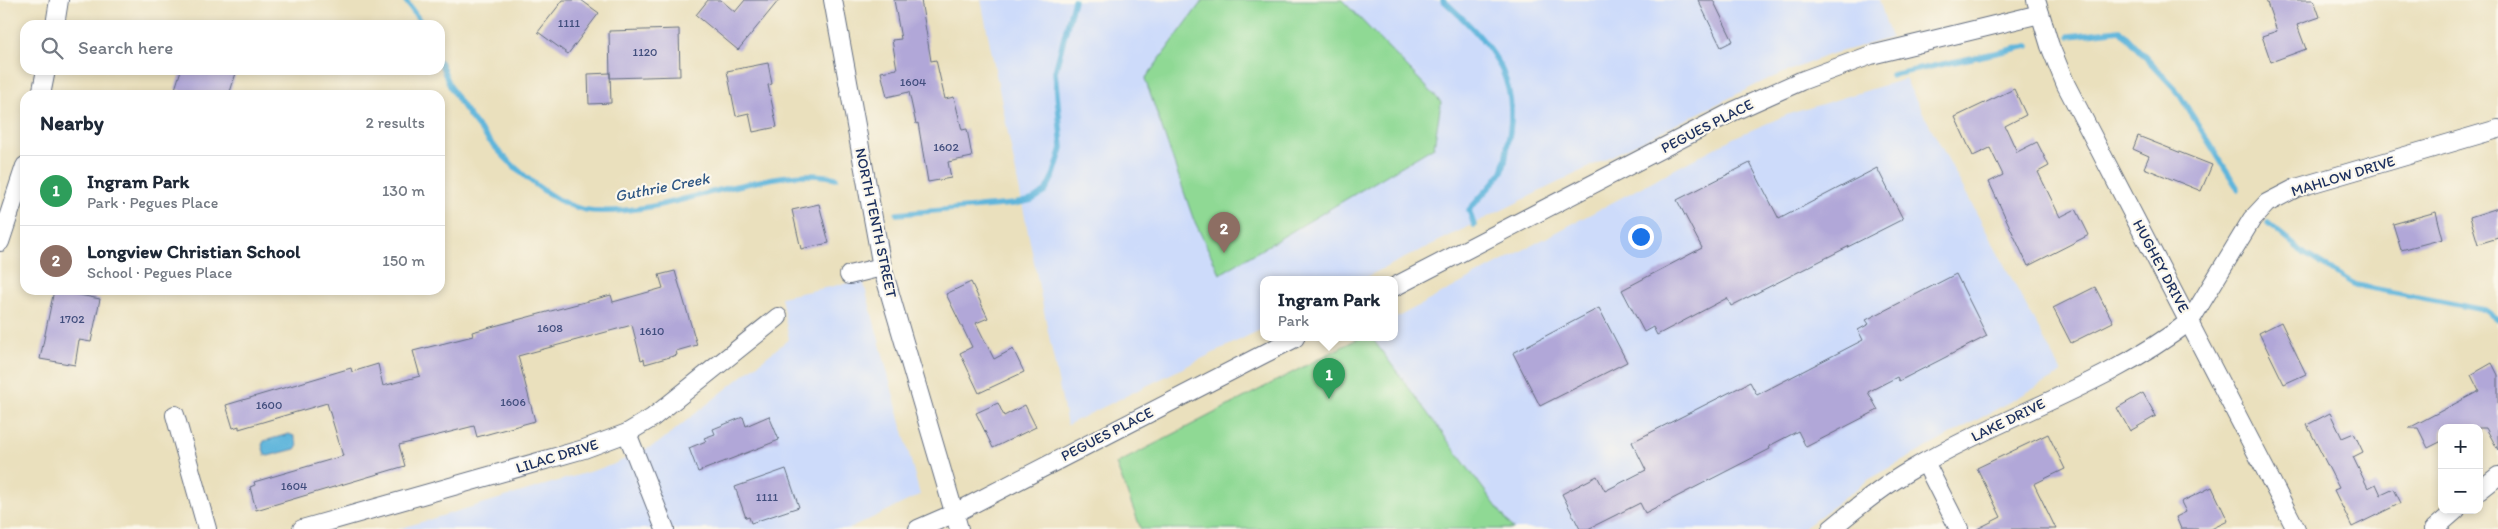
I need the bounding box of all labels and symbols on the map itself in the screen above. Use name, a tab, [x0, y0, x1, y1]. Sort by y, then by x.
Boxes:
house number: 1111	[558, 16, 581, 30]
house number: 1120	[633, 45, 657, 59]
house number: 1604	[900, 75, 926, 89]
street label: PEGUES PLACE	[1658, 95, 1756, 157]
house number: 1602	[933, 140, 959, 154]
street label: NORTH TENTH STREET	[851, 146, 901, 300]
street label: MAHLOW DRIVE	[2289, 152, 2397, 200]
water label: Guthrie Creek	[613, 168, 712, 205]
pin: 2	[1208, 212, 1240, 253]
street label: HUGHEY DRIVE	[2129, 216, 2193, 316]
your location	[1628, 224, 1654, 250]
house number: 1702	[59, 312, 85, 326]
house number: 1608	[537, 321, 563, 335]
house number: 1610	[640, 324, 664, 338]
pin: 1	[1313, 358, 1345, 399]
street label: LAKE DRIVE	[1968, 394, 2048, 446]
house number: 1606	[500, 395, 526, 409]
house number: 1600	[256, 398, 282, 412]
street label: PEGUES PLACE	[1058, 403, 1156, 465]
street label: LILAC DRIVE	[514, 435, 600, 477]
house number: 1604	[281, 479, 307, 493]
house number: 1111	[756, 490, 779, 504]

